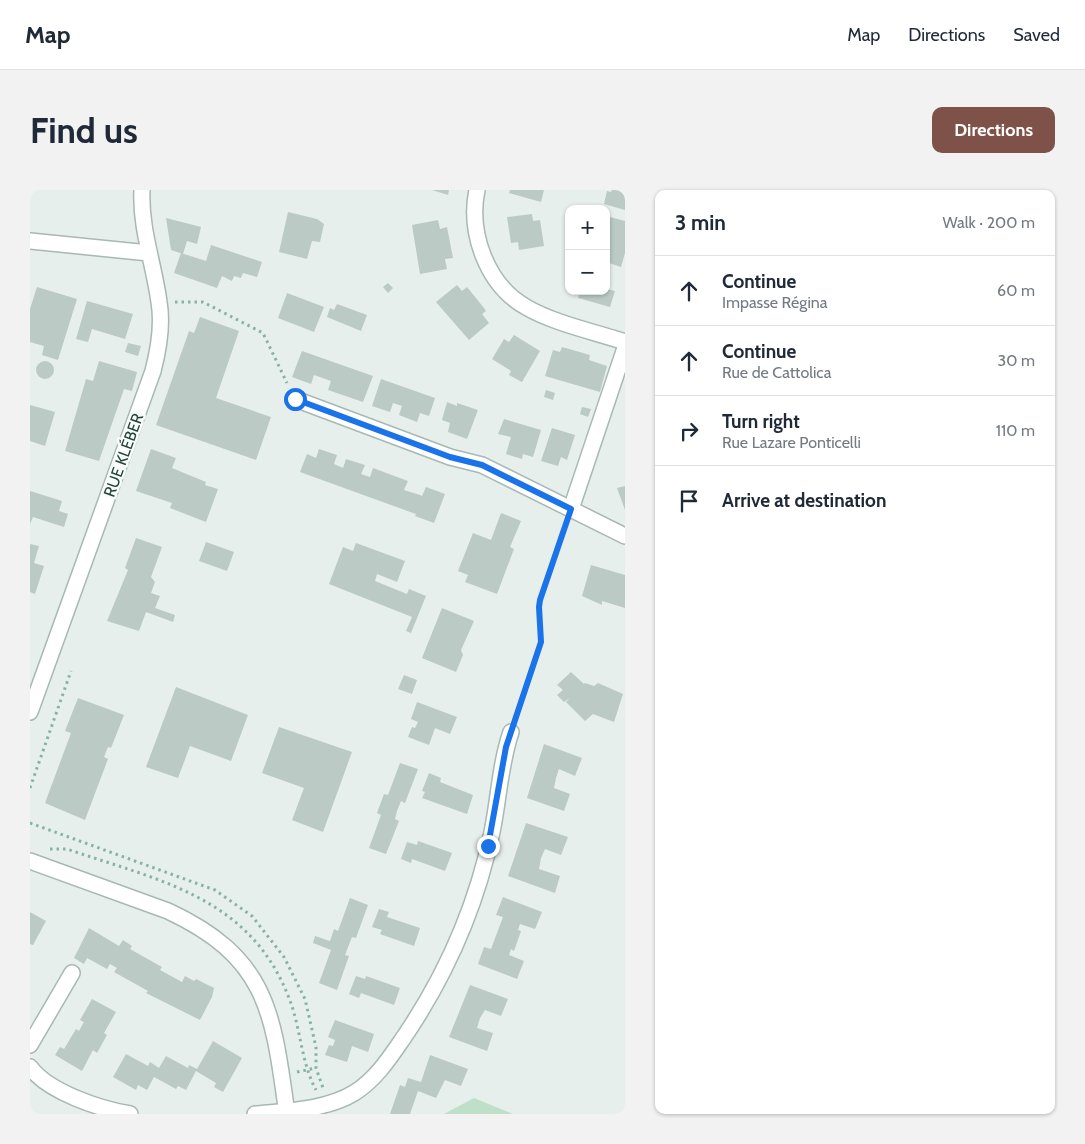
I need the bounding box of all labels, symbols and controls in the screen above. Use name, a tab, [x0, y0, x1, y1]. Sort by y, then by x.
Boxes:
text: Map	[25, 20, 71, 49]
text: Map	[847, 24, 880, 46]
text: Directions	[908, 24, 985, 46]
text: Saved	[1013, 24, 1060, 46]
button: Directions	[932, 107, 1055, 153]
text: Find us	[30, 109, 138, 152]
map controls	[565, 205, 610, 295]
button: +	[565, 205, 610, 250]
text: 3 min	[675, 210, 726, 235]
text: Walk · 200 m	[943, 213, 1035, 232]
button: −	[565, 250, 610, 295]
text: Continue	[722, 270, 796, 293]
icon: ahead	[675, 277, 703, 305]
text: 60 m	[997, 281, 1035, 300]
text: Impasse Régina	[722, 293, 827, 312]
text: Continue	[722, 340, 796, 363]
icon: ahead	[675, 347, 703, 375]
text: 30 m	[998, 351, 1035, 370]
text: Rue de Cattolica	[722, 363, 831, 382]
route start	[284, 388, 307, 411]
street label: RUE KLÉBER	[100, 410, 148, 500]
text: Turn right	[722, 410, 800, 433]
icon: right	[675, 417, 703, 445]
text: 110 m	[996, 421, 1035, 440]
text: Rue Lazare Ponticelli	[722, 433, 861, 452]
icon: arrive	[675, 487, 703, 515]
text: Arrive at destination	[722, 489, 886, 512]
route end	[477, 835, 500, 858]

